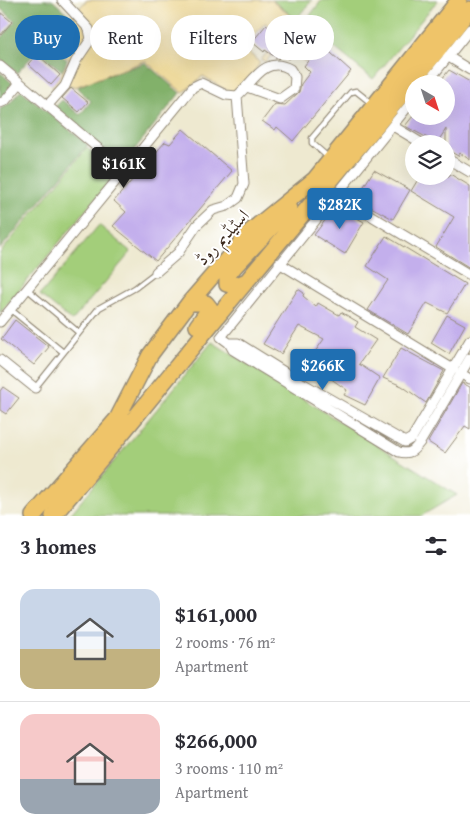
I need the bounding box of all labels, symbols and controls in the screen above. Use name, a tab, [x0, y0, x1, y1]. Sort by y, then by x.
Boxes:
chip: Buy	[15, 15, 80, 60]
chip: Rent	[90, 15, 161, 60]
chip: Filters	[171, 15, 255, 60]
chip: New	[265, 15, 334, 60]
north arrow	[405, 75, 455, 125]
map controls	[405, 75, 455, 185]
button: layers	[405, 135, 455, 185]
pin: $161K	[89, 146, 159, 189]
text: $161K	[102, 151, 146, 175]
pin: $282K	[305, 188, 375, 230]
text: $282K	[318, 192, 362, 216]
street label: اسٹیڈیم روڈ	[189, 203, 257, 273]
pin: $266K	[288, 348, 358, 391]
text: $266K	[301, 353, 345, 377]
text: 3 homes	[20, 531, 96, 562]
icon: filters	[422, 532, 450, 560]
text: $161,000	[175, 599, 257, 630]
icon: home	[60, 609, 120, 669]
text: 2 rooms · 76 m²	[175, 630, 275, 654]
text: Apartment	[175, 654, 248, 678]
text: $266,000	[175, 725, 257, 756]
icon: home	[60, 734, 120, 794]
text: 3 rooms · 110 m²	[175, 756, 283, 780]
text: Apartment	[175, 780, 248, 804]

